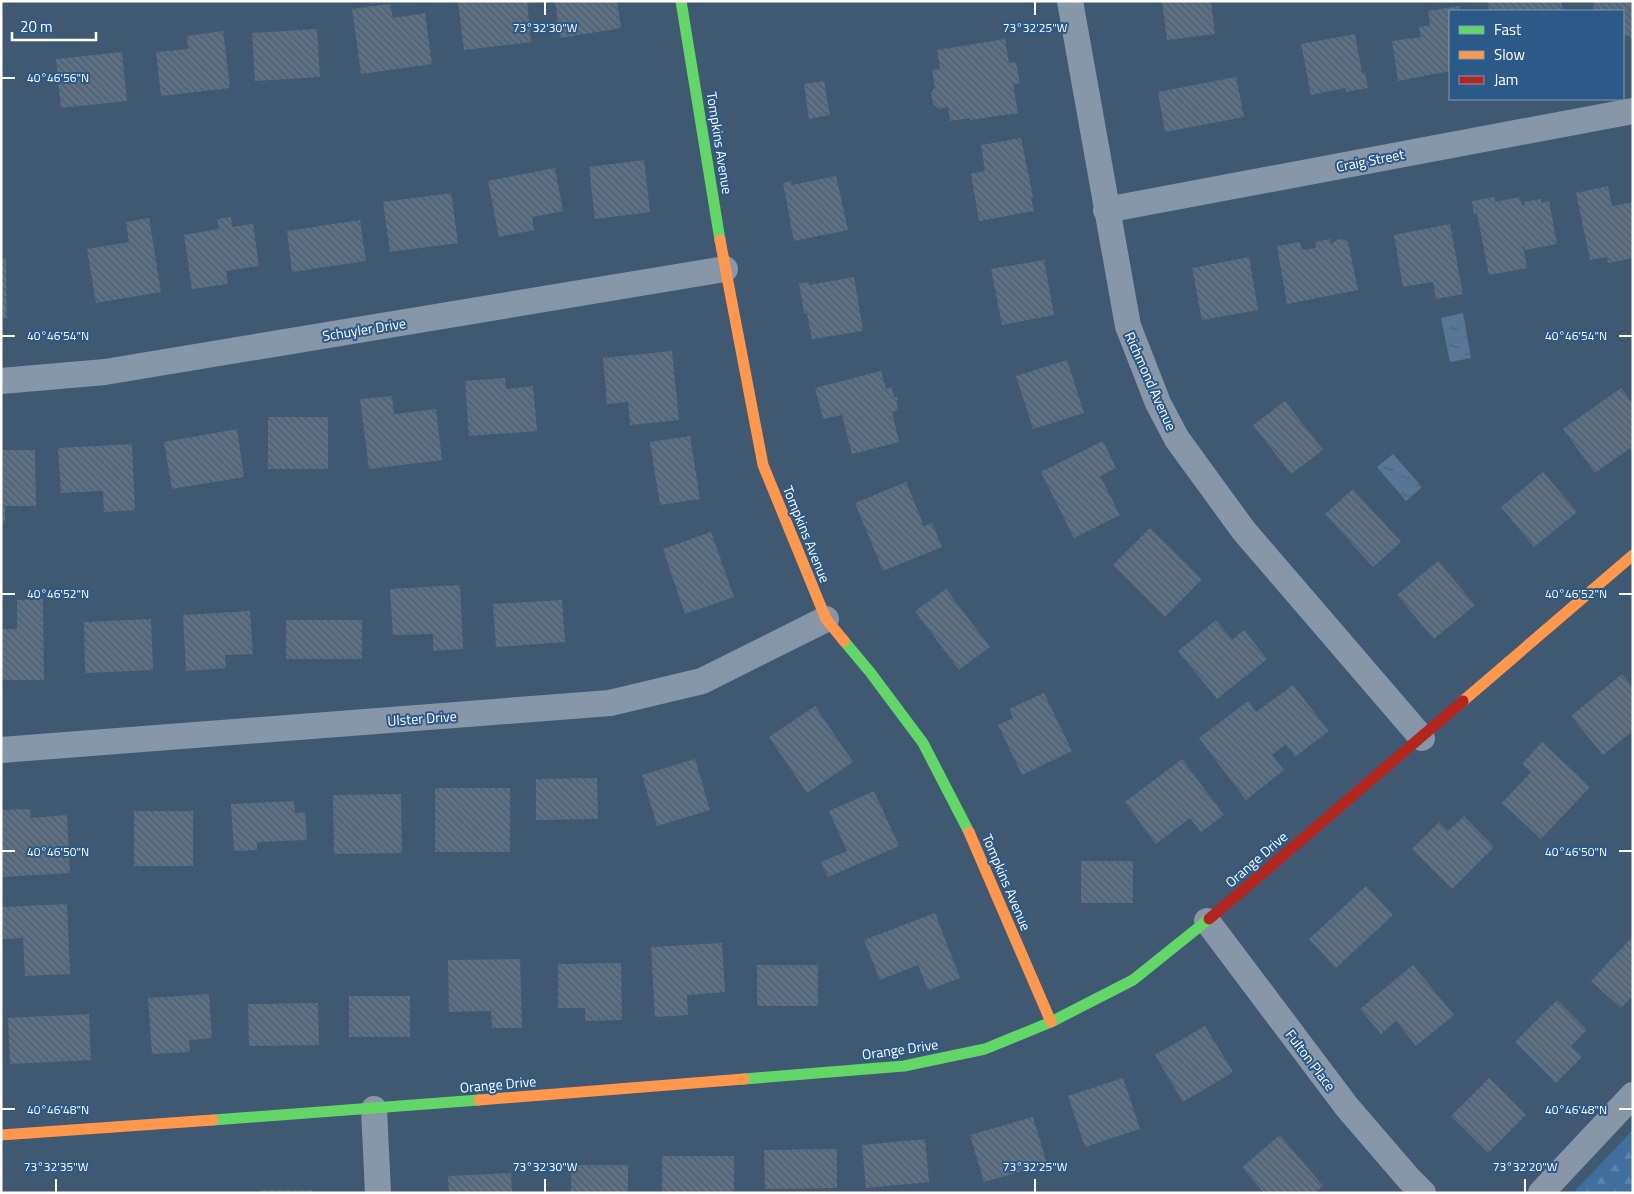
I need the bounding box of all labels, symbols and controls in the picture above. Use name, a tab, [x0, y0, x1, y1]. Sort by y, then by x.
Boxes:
scale bar	[12, 10, 96, 42]
legend	[1449, 10, 1624, 100]
text: 20 m	[20, 15, 53, 38]
text: 73°32'30"W	[513, 18, 578, 37]
text: 73°32'25"W	[1003, 18, 1068, 37]
text: Fast	[1494, 18, 1522, 41]
text: Slow	[1494, 43, 1525, 66]
text: 40°46'56"N	[27, 68, 89, 87]
text: Jam	[1494, 68, 1518, 91]
street label: Tompkins Avenue	[702, 90, 738, 196]
street label: Craig Street	[1334, 143, 1406, 177]
street label: Schuyler Drive	[321, 312, 407, 346]
text: 40°46'54"N	[27, 326, 89, 345]
text: 40°46'54"N	[1545, 326, 1607, 345]
street label: Richmond Avenue	[1120, 328, 1182, 434]
street label: Tompkins Avenue	[778, 482, 836, 586]
text: 40°46'52"N	[27, 584, 89, 603]
text: 40°46'52"N	[1545, 584, 1607, 603]
street label: Ulster Drive	[387, 705, 457, 731]
street label: Orange Drive	[1220, 826, 1292, 892]
street label: Tompkins Avenue	[977, 830, 1037, 934]
text: 40°46'50"N	[27, 842, 89, 861]
text: 40°46'50"N	[1545, 842, 1607, 861]
street label: Fulton Place	[1281, 1025, 1341, 1095]
street label: Orange Drive	[861, 1033, 939, 1065]
street label: Orange Drive	[459, 1070, 537, 1098]
text: 40°46'48"N	[27, 1100, 89, 1119]
text: 40°46'48"N	[1545, 1100, 1607, 1119]
text: 73°32'35"W	[24, 1157, 89, 1176]
text: 73°32'30"W	[513, 1157, 578, 1176]
text: 73°32'25"W	[1003, 1157, 1068, 1176]
text: 73°32'20"W	[1493, 1157, 1558, 1176]

